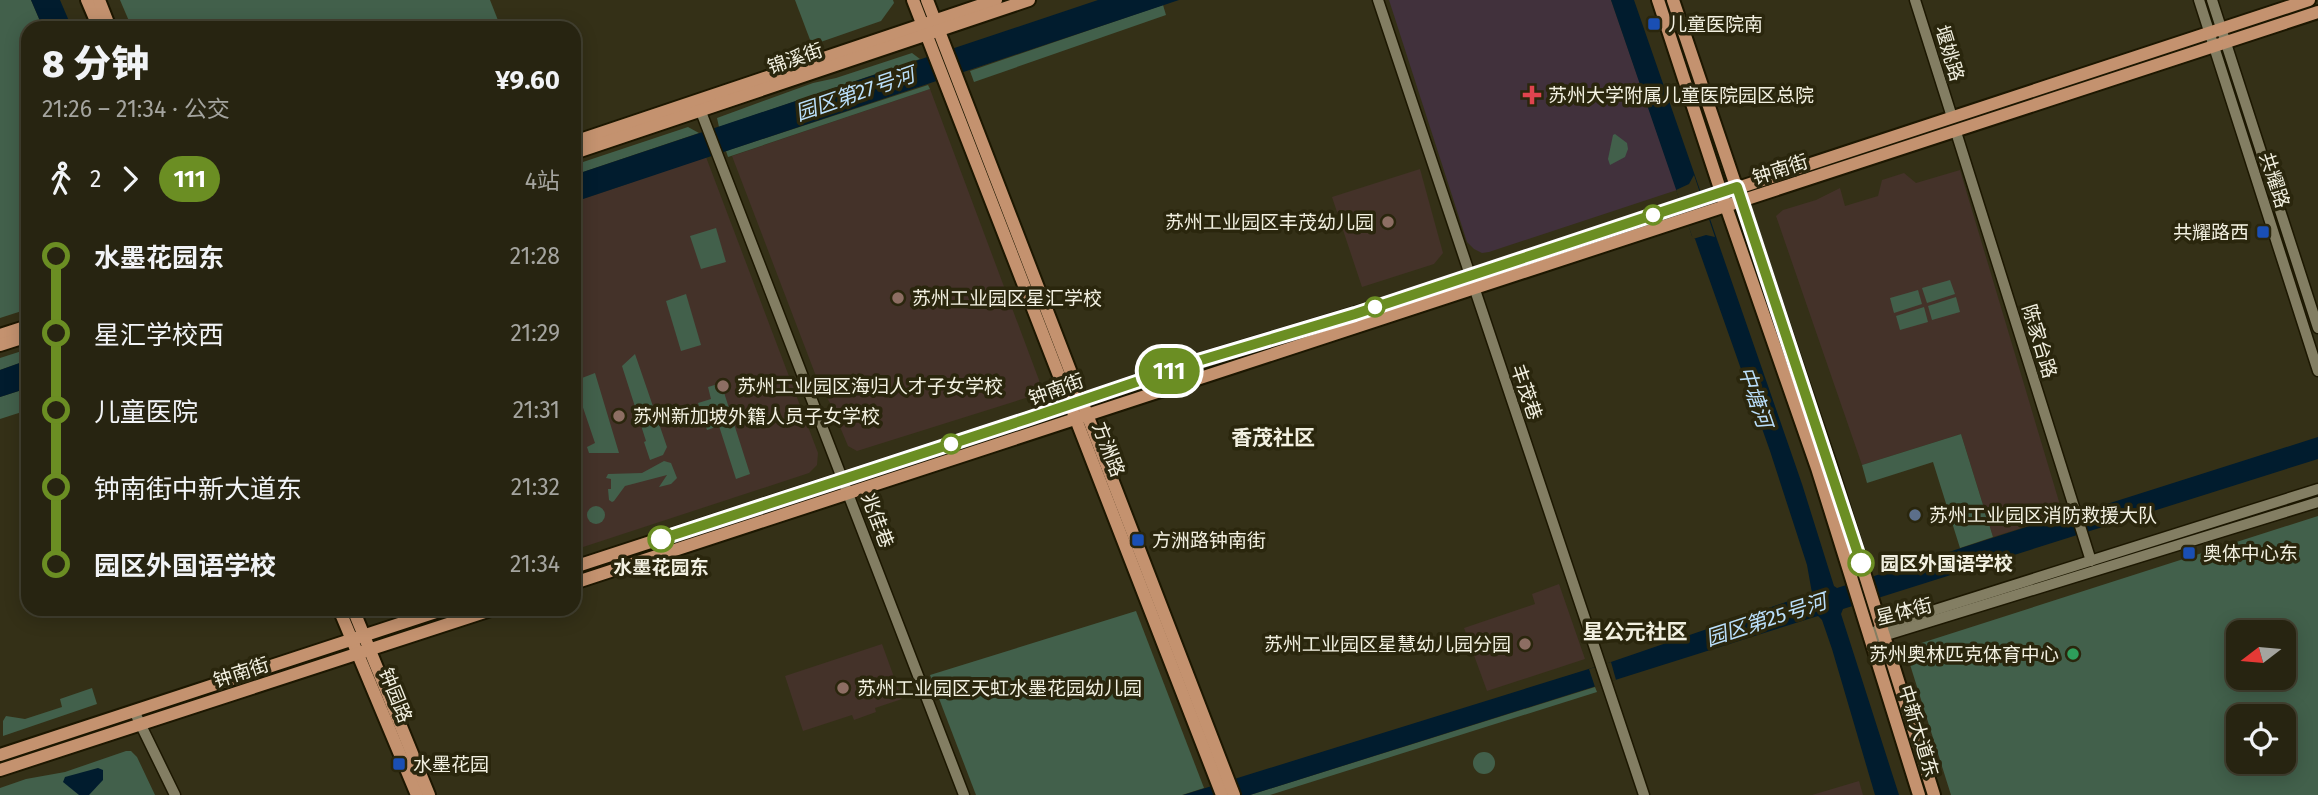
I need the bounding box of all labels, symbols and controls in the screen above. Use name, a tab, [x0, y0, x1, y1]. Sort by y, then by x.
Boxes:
place label: 儿童医院南	[1668, 13, 1763, 36]
marker: 儿童医院南	[1646, 16, 1662, 32]
street label: 堰姚路	[1930, 23, 1969, 84]
street label: 锦溪街	[764, 38, 826, 79]
text: 8 分钟	[42, 41, 149, 87]
water label: 园区第27号河	[792, 60, 922, 127]
text: ¥9.60	[495, 65, 560, 96]
place label: 苏州大学附属儿童医院园区总院	[1548, 84, 1814, 107]
marker: 苏州大学附属儿童医院园区总院	[1522, 85, 1542, 105]
text: 21:26 – 21:34 · 公交	[42, 95, 230, 123]
street label: 共耀路	[2255, 149, 2294, 211]
street label: 钟南街	[1749, 150, 1811, 189]
icon: walk	[42, 160, 80, 198]
icon: forward	[111, 160, 149, 198]
text: 2	[90, 165, 101, 193]
text: 111	[173, 165, 206, 193]
text: 4站	[525, 167, 560, 195]
unlabelled marker	[1643, 205, 1663, 225]
place label: 苏州工业园区丰茂幼儿园	[1165, 211, 1374, 234]
marker: 苏州工业园区丰茂幼儿园	[1380, 214, 1396, 230]
place label: 共耀路西	[2173, 221, 2249, 244]
marker: 共耀路西	[2255, 224, 2271, 240]
text: 21:28	[510, 242, 560, 270]
text: 水墨花园东	[94, 243, 224, 274]
place label: 苏州工业园区星汇学校	[912, 287, 1102, 310]
marker: 苏州工业园区星汇学校	[890, 290, 906, 306]
unlabelled marker	[1365, 297, 1385, 317]
street label: 陈家台路	[2017, 301, 2062, 381]
text: 21:29	[510, 319, 560, 347]
text: 星汇学校西	[94, 320, 224, 351]
line badge: 111	[1129, 348, 1209, 394]
text: 111	[1153, 357, 1185, 385]
street label: 丰茂巷	[1506, 361, 1547, 423]
water label: 中塘河	[1732, 363, 1779, 435]
street label: 钟南街	[1025, 369, 1087, 410]
place label: 苏州工业园区海归人才子女学校	[737, 375, 1003, 398]
marker: 苏州工业园区海归人才子女学校	[715, 378, 731, 394]
text: 21:31	[513, 396, 560, 424]
text: 儿童医院	[94, 397, 198, 428]
place label: 苏州新加坡外籍人员子女学校	[633, 405, 880, 428]
marker: 苏州新加坡外籍人员子女学校	[611, 408, 627, 424]
street label: 方洲路	[1088, 418, 1129, 480]
district label: 香茂社区	[1231, 425, 1315, 451]
unlabelled marker	[941, 434, 961, 454]
text: 21:32	[511, 473, 560, 501]
text: 钟南街中新大道东	[94, 474, 302, 505]
street label: 兆佳巷	[857, 489, 898, 551]
place label: 苏州工业园区消防救援大队	[1929, 504, 2157, 527]
marker: 苏州工业园区消防救援大队	[1907, 507, 1923, 523]
marker: 水墨花园东	[648, 526, 674, 552]
place label: 方洲路钟南街	[1152, 529, 1266, 552]
marker: 方洲路钟南街	[1130, 532, 1146, 548]
place label: 奥体中心东	[2203, 542, 2298, 565]
marker: 奥体中心东	[2181, 545, 2197, 561]
text: 21:34	[510, 550, 560, 578]
marker: 园区外国语学校	[1848, 550, 1874, 576]
text: 园区外国语学校	[94, 551, 276, 582]
place label: 园区外国语学校	[1880, 552, 2013, 575]
place label: 水墨花园东	[613, 556, 709, 579]
water label: 园区第25号河	[1702, 587, 1834, 652]
street label: 星体街	[1874, 593, 1935, 630]
district label: 星公元社区	[1583, 619, 1688, 645]
north arrow	[2226, 620, 2296, 690]
map controls	[2226, 620, 2296, 774]
place label: 苏州工业园区星慧幼儿园分园	[1264, 633, 1511, 656]
marker: 苏州工业园区星慧幼儿园分园	[1517, 636, 1533, 652]
place label: 苏州奥林匹克体育中心	[1869, 643, 2059, 666]
marker: 苏州奥林匹克体育中心	[2065, 646, 2081, 662]
street label: 钟南街	[210, 653, 272, 692]
street label: 钟园路	[374, 664, 417, 726]
place label: 苏州工业园区天虹水墨花园幼儿园	[857, 677, 1142, 700]
marker: 苏州工业园区天虹水墨花园幼儿园	[835, 680, 851, 696]
street label: 中新大道东	[1894, 682, 1943, 780]
button: locate	[2226, 704, 2296, 774]
place label: 水墨花园	[413, 753, 489, 776]
marker: 水墨花园	[391, 756, 407, 772]

